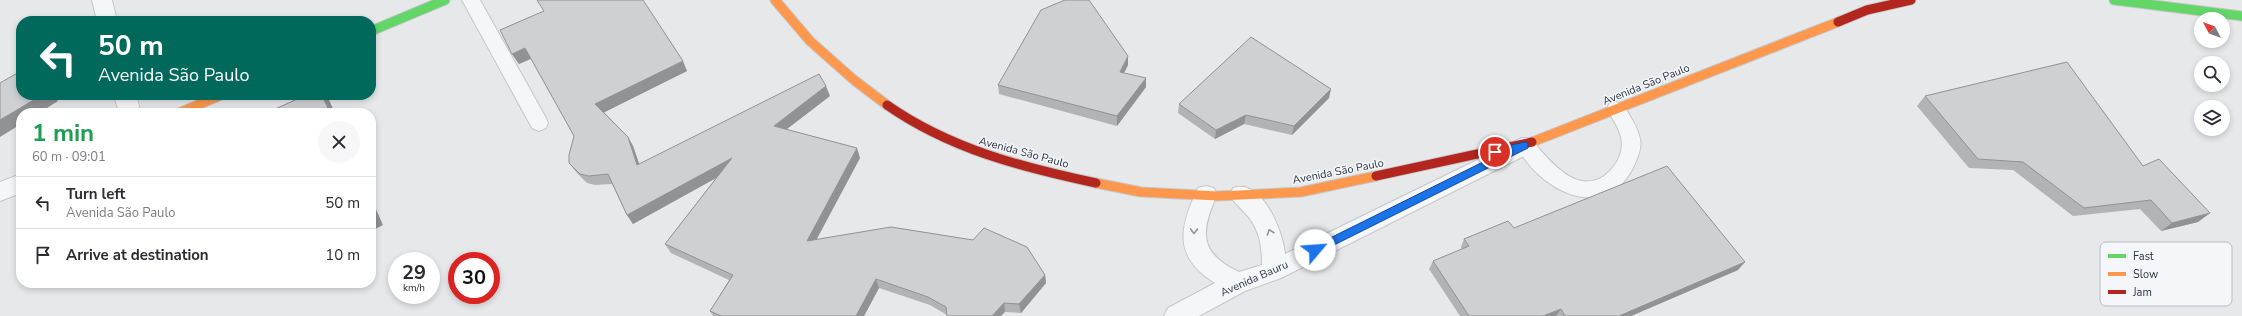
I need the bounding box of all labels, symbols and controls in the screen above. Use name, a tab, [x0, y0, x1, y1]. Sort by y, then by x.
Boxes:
north arrow	[2194, 12, 2230, 48]
map controls	[2194, 12, 2230, 136]
text: 50 m	[98, 27, 164, 65]
icon: left	[32, 32, 84, 84]
button: search	[2194, 56, 2230, 92]
street label: Avenida São Paulo	[1600, 60, 1692, 109]
text: Avenida São Paulo	[98, 63, 250, 87]
button: layers	[2194, 100, 2230, 136]
text: 1 min	[32, 117, 94, 149]
button: close	[318, 121, 360, 163]
street label: Avenida São Paulo	[977, 133, 1071, 172]
pin	[1478, 135, 1512, 169]
icon: arrive	[1484, 141, 1506, 163]
text: 60 m · 09:01	[32, 148, 106, 166]
street label: Avenida São Paulo	[1291, 155, 1385, 188]
text: Turn left	[66, 184, 125, 204]
icon: left	[32, 192, 54, 214]
text: 50 m	[325, 193, 360, 213]
text: Avenida São Paulo	[66, 204, 175, 222]
one-way arrow	[1190, 228, 1198, 234]
one-way arrow	[1267, 229, 1275, 236]
position arrow	[1294, 229, 1336, 271]
legend	[2100, 242, 2232, 306]
icon: arrive	[32, 244, 54, 266]
text: Arrive at destination	[66, 245, 209, 265]
text: 10 m	[325, 245, 360, 265]
text: Fast	[2133, 249, 2154, 264]
speed limit sign: 30	[448, 252, 500, 304]
street label: Avenida Bauru	[1218, 257, 1290, 300]
text: 29	[402, 259, 426, 286]
text: Slow	[2133, 267, 2158, 282]
text: km/h	[403, 281, 425, 295]
text: Jam	[2132, 285, 2152, 300]

